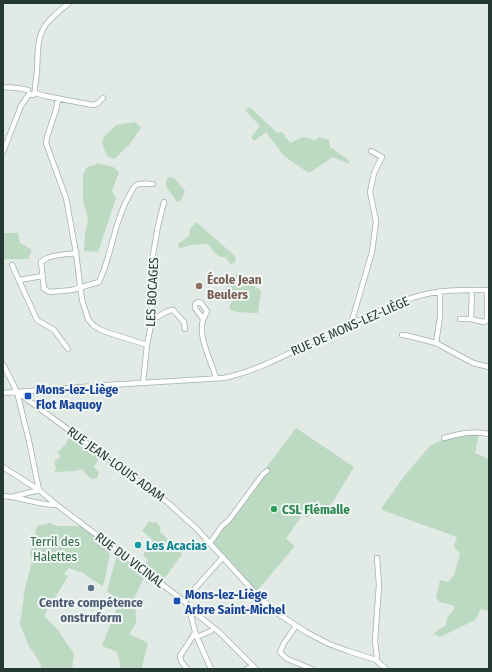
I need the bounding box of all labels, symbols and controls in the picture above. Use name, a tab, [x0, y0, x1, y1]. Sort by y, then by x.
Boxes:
street label: LES BOCAGES	[143, 257, 161, 327]
place label: École Jean Beulers	[207, 271, 262, 302]
marker: École Jean Beulers	[194, 281, 204, 291]
street label: RUE DE MONS-LEZ-LIÈGE	[289, 293, 411, 359]
place label: Mons-lez-Liège Flot Maquoy	[36, 382, 119, 412]
marker: Mons-lez-Liège Flot Maquoy	[23, 391, 33, 401]
street label: RUE JEAN-LOUIS ADAM	[64, 423, 168, 505]
place label: CSL Flémalle	[282, 502, 350, 517]
marker: CSL Flémalle	[269, 504, 279, 514]
street label: RUE DU VICINAL	[93, 529, 168, 591]
park label: Terril des Halettes	[30, 534, 80, 564]
place label: Les Acacias	[146, 538, 207, 553]
marker: Les Acacias	[133, 540, 143, 550]
marker: Centre compétence onstruform	[86, 583, 96, 593]
place label: Mons-lez-Liège Arbre Saint-Michel	[184, 587, 286, 617]
place label: Centre compétence onstruform	[39, 595, 143, 625]
marker: Mons-lez-Liège Arbre Saint-Michel	[172, 596, 182, 606]

